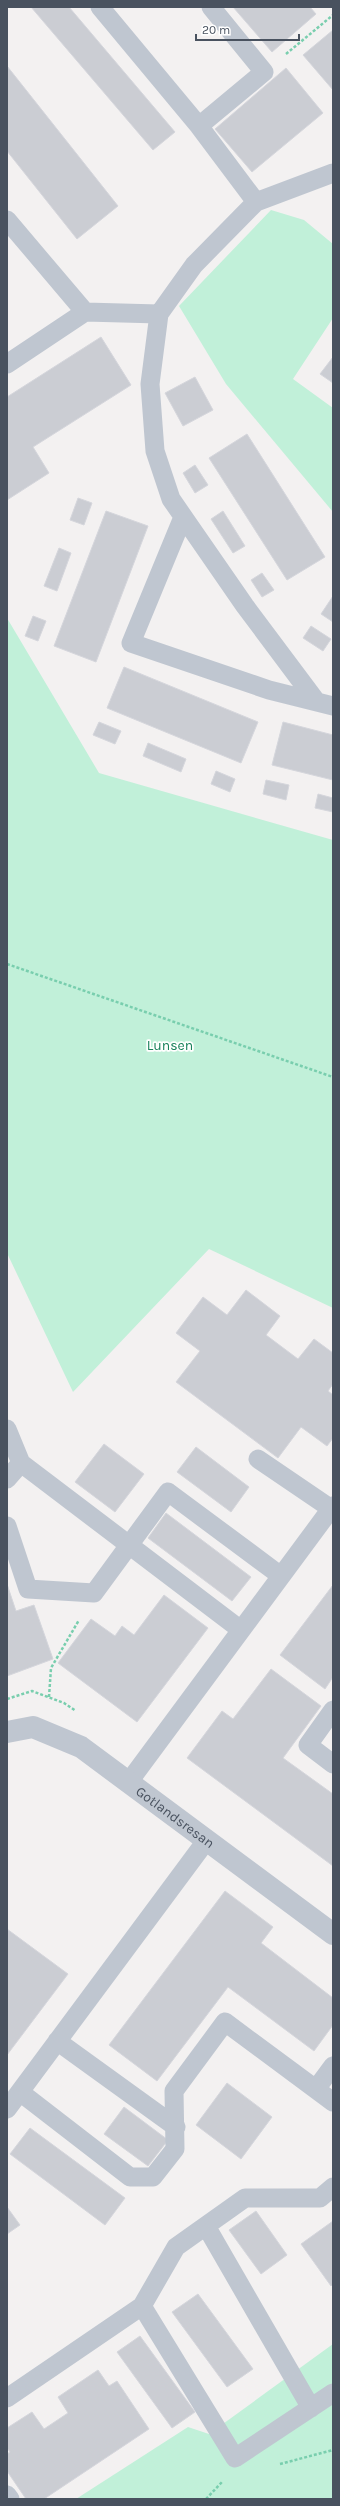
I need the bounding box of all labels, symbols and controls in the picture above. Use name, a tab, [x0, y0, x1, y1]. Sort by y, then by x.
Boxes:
scale bar	[196, 16, 299, 42]
text: 20 m	[202, 23, 230, 37]
park label: Lunsen	[147, 1037, 193, 1054]
street label: Gotlandsresan	[133, 1782, 218, 1852]

